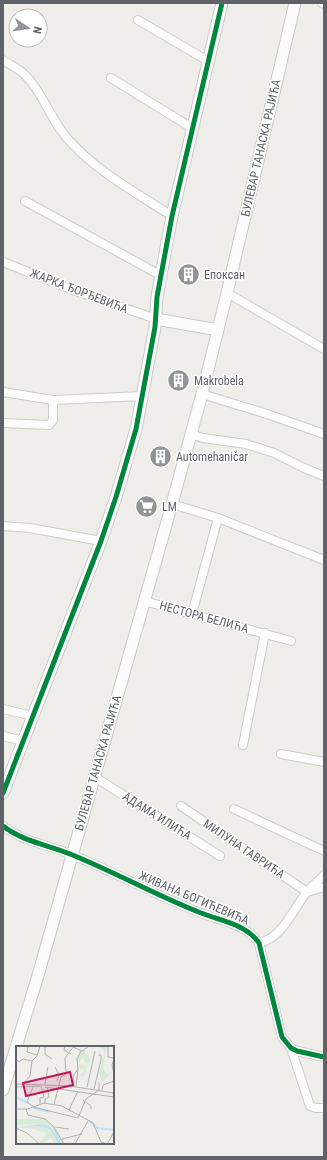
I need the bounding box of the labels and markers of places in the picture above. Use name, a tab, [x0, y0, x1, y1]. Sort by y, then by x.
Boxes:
building icon: Епоксан	[175, 262, 201, 288]
place label: Епоксан	[204, 268, 245, 282]
building icon: Makrobela	[165, 368, 191, 394]
place label: Makrobela	[194, 374, 244, 388]
building icon: Automehaničar	[148, 444, 174, 470]
place label: Automehaničar	[176, 450, 248, 464]
supermarket icon: LM	[134, 494, 160, 520]
place label: LM	[162, 500, 177, 514]

